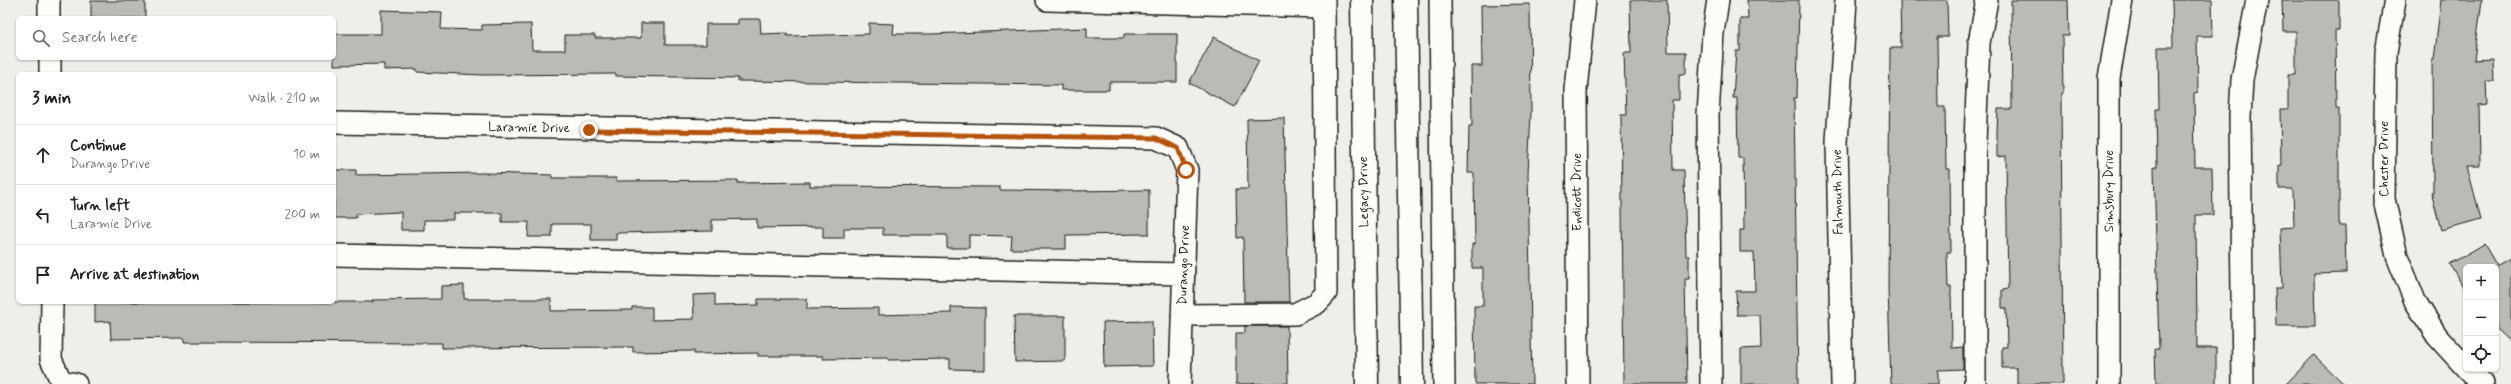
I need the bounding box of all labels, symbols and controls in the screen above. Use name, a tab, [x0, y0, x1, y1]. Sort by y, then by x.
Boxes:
search box	[16, 16, 336, 60]
icon: search	[30, 27, 52, 49]
text: Search here	[62, 28, 138, 48]
text: 3 min	[32, 87, 71, 109]
text: Walk · 210 m	[248, 90, 320, 107]
street label: Laramie Drive	[488, 119, 570, 137]
route end	[580, 121, 598, 139]
street label: Chester Drive	[2376, 121, 2393, 197]
text: Continue	[70, 136, 126, 156]
icon: ahead	[32, 144, 54, 166]
text: 10 m	[293, 146, 320, 163]
street label: Falmouth Drive	[1829, 149, 1847, 235]
street label: Simsbury Drive	[2101, 150, 2118, 232]
street label: Endicott Drive	[1569, 153, 1586, 231]
text: Durango Drive	[70, 156, 150, 173]
street label: Legacy Drive	[1355, 156, 1375, 228]
route start	[1177, 161, 1195, 179]
text: Turn left	[70, 196, 130, 216]
icon: left	[32, 204, 54, 226]
text: 200 m	[285, 206, 320, 223]
text: Laramie Drive	[70, 216, 152, 233]
street label: Durango Drive	[1174, 225, 1194, 305]
icon: arrive	[32, 264, 54, 286]
map controls	[2463, 264, 2499, 372]
button: +	[2463, 264, 2499, 300]
text: Arrive at destination	[70, 265, 199, 285]
button: −	[2463, 300, 2499, 336]
button: locate	[2463, 336, 2499, 372]

